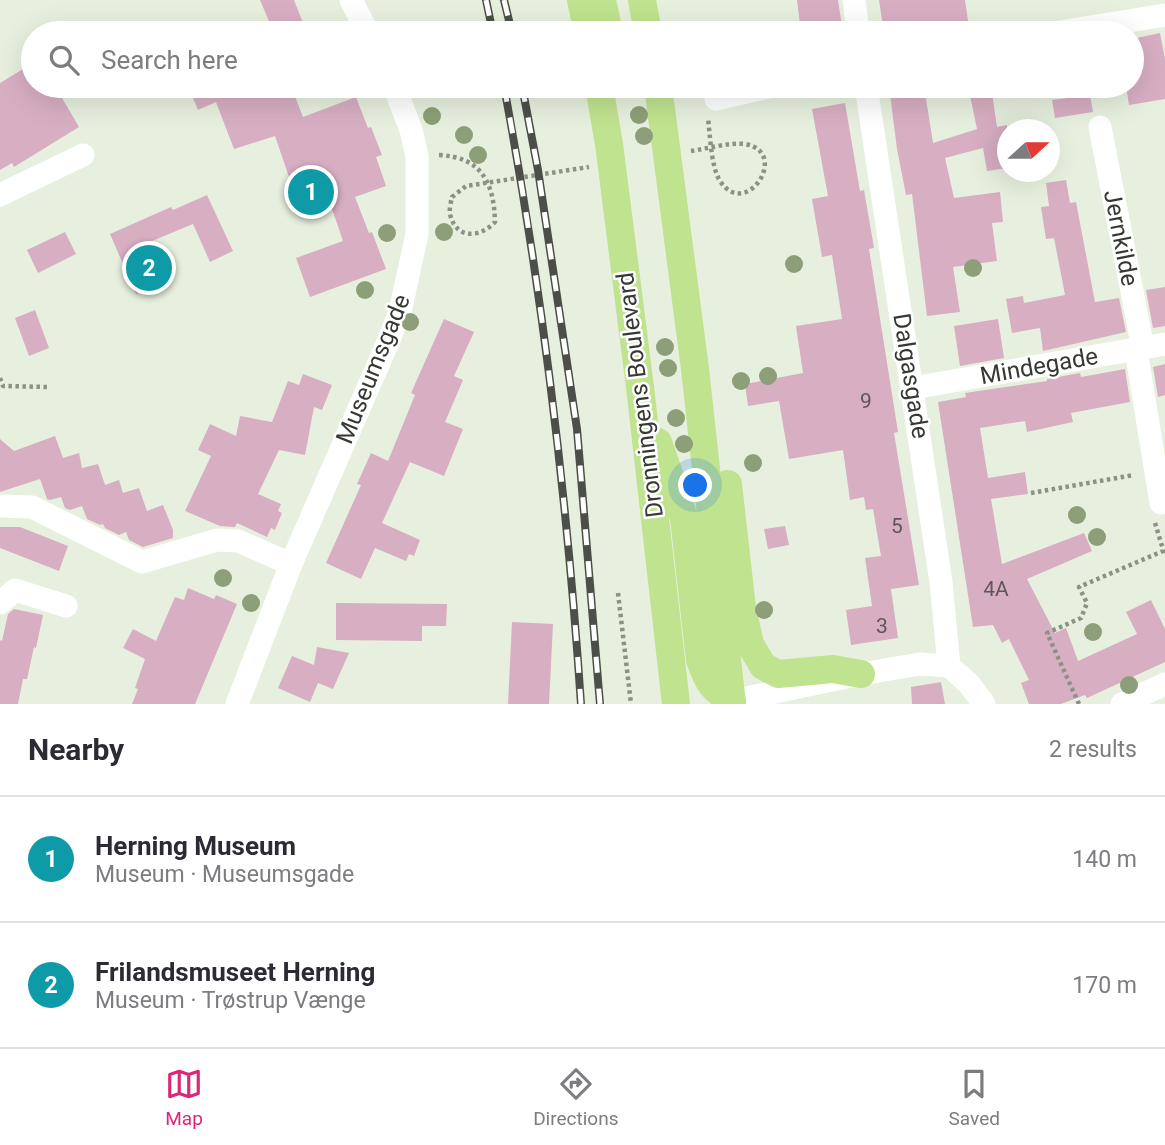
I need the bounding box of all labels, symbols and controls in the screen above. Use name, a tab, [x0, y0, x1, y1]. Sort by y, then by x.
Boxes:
search box	[21, 21, 1144, 98]
icon: search	[45, 41, 83, 79]
text: Search here	[101, 45, 238, 75]
north arrow	[997, 119, 1060, 182]
pin: 1	[288, 166, 334, 218]
street label: Jernkilde	[1098, 187, 1144, 289]
pin: 2	[126, 242, 172, 294]
street label: Dronningens Boulevard	[611, 271, 669, 519]
street label: Museumsgade	[330, 290, 416, 448]
street label: Dalgasgade	[887, 311, 935, 441]
street label: Mindegade	[978, 342, 1100, 390]
house number: 9	[860, 389, 872, 413]
your location	[678, 468, 712, 502]
house number: 5	[891, 514, 903, 538]
house number: 4A	[983, 577, 1009, 601]
house number: 3	[876, 614, 888, 638]
text: Nearby	[28, 732, 124, 767]
text: 2 results	[1049, 736, 1137, 763]
text: Herning Museum	[95, 831, 296, 861]
text: 1	[44, 846, 58, 873]
text: 140 m	[1072, 846, 1137, 873]
text: Museum · Museumsgade	[95, 861, 354, 888]
text: Frilandsmuseet Herning	[95, 957, 375, 987]
text: 2	[44, 972, 58, 999]
text: 170 m	[1072, 972, 1137, 999]
text: Museum · Trøstrup Vænge	[95, 987, 366, 1014]
tab: Map	[165, 1065, 203, 1130]
tab: Directions	[533, 1065, 618, 1130]
tab: Saved	[949, 1065, 1000, 1130]

